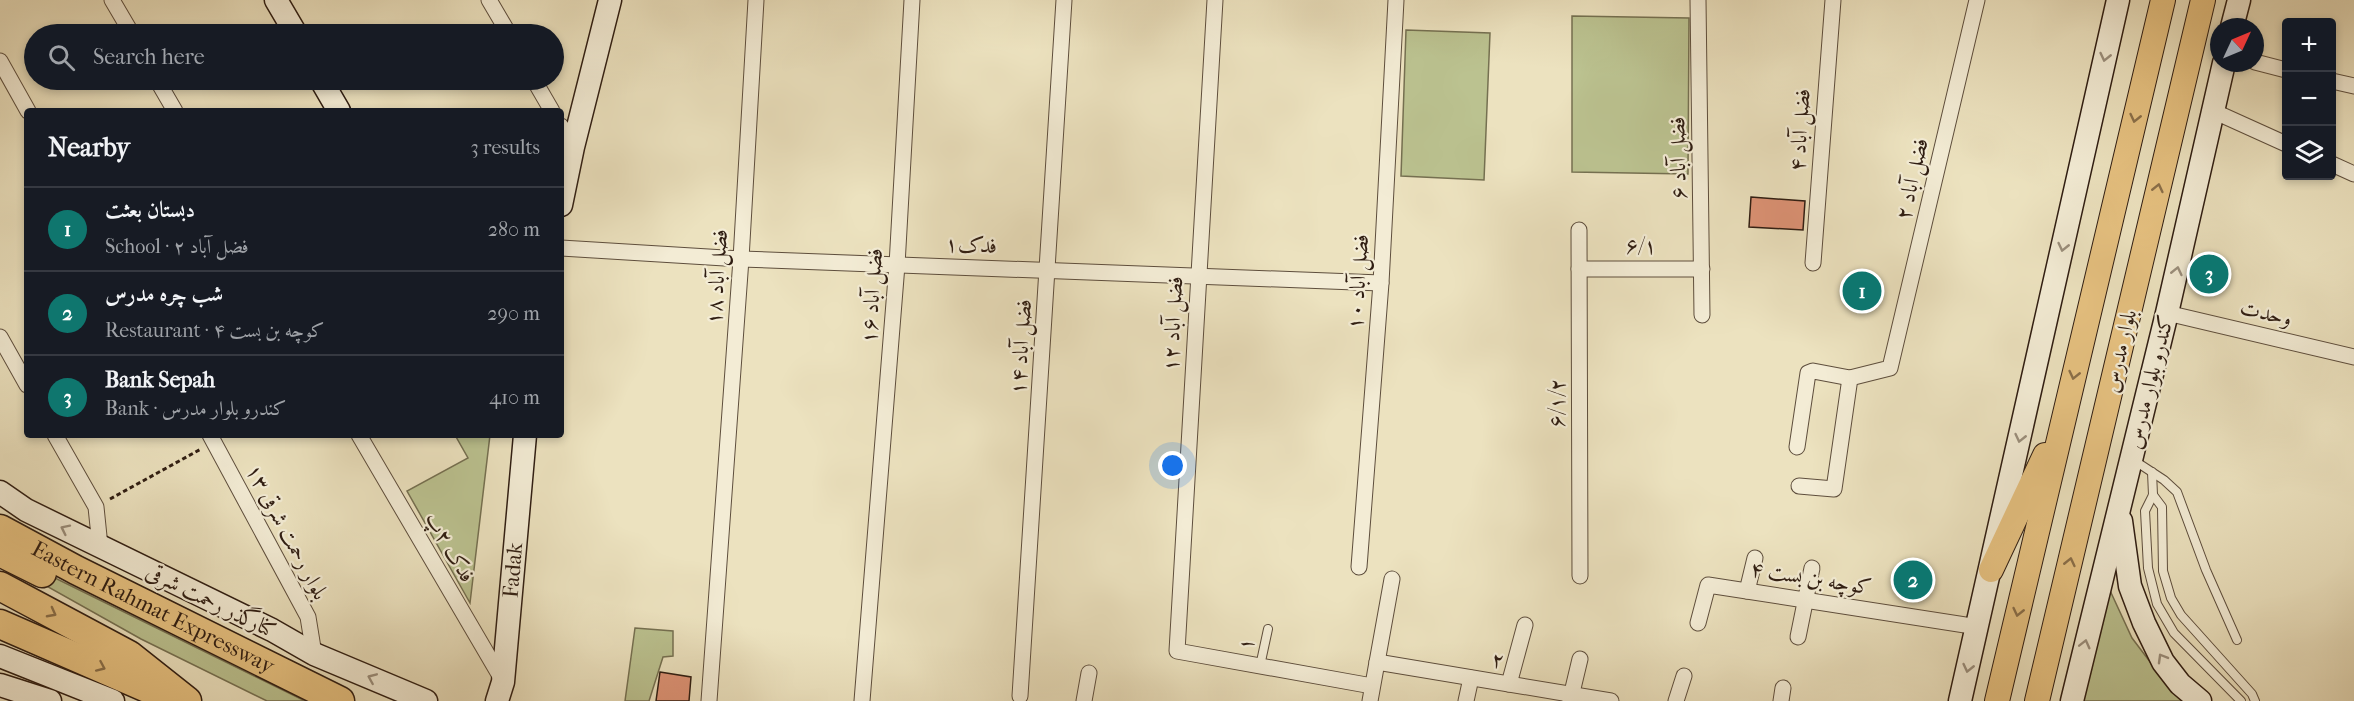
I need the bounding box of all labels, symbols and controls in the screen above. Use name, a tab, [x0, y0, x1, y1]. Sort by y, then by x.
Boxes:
north arrow	[2210, 18, 2264, 72]
map controls	[2282, 18, 2336, 180]
button: +	[2282, 18, 2336, 72]
search box	[24, 24, 564, 90]
icon: search	[45, 41, 78, 74]
text: Search here	[93, 44, 205, 70]
one-way arrow	[2099, 52, 2112, 62]
button: −	[2282, 72, 2336, 126]
street label: فضل آباد ۴	[1783, 88, 1818, 172]
one-way arrow	[2129, 113, 2142, 123]
street label: فضل آباد ۶	[1663, 116, 1694, 200]
button: layers	[2282, 126, 2336, 180]
text: Nearby	[48, 132, 130, 163]
text: 3 results	[471, 136, 540, 159]
street label: فضل آباد ۲	[1889, 136, 1936, 223]
one-way arrow	[2151, 183, 2164, 193]
text: دبستان بعثت	[105, 197, 195, 223]
text: 1	[64, 218, 71, 241]
text: 280 m	[488, 218, 540, 241]
street label: فضل آباد ۱۸	[700, 228, 735, 326]
street label: فدک۱	[945, 231, 997, 259]
street label: فضل آباد ۱۰	[1341, 233, 1376, 331]
street label: ۶/۱	[1625, 233, 1657, 259]
text: School · فضل آباد ۲	[105, 235, 249, 258]
one-way arrow	[2057, 242, 2070, 252]
street label: فضل آباد ۱۶	[855, 247, 890, 345]
pin: 3	[2190, 252, 2228, 296]
one-way arrow	[2169, 266, 2182, 276]
pin: 1	[1842, 268, 1882, 314]
street label: فضل آباد ۱۲	[1157, 276, 1190, 373]
text: شب چره مدرس	[105, 281, 223, 307]
street label: وحدت	[2237, 294, 2295, 332]
street label: فضل آباد ۱۴	[1004, 298, 1039, 396]
text: 2	[62, 302, 73, 325]
text: 290 m	[487, 302, 540, 325]
street label: بلوار مدرس	[2098, 307, 2142, 395]
street label: کندرو بلوار مدرس	[2121, 312, 2179, 452]
text: Restaurant · کوچه بن بست ۴	[105, 319, 324, 342]
text: Bank Sepah	[105, 367, 215, 393]
one-way arrow	[2069, 369, 2082, 379]
street label: ۶/۱/۲	[1544, 378, 1570, 428]
text: 3	[63, 386, 72, 409]
text: 410 m	[489, 386, 540, 409]
text: Bank · کندرو بلوار مدرس	[105, 397, 286, 420]
one-way arrow	[2014, 432, 2027, 442]
your location	[1158, 451, 1187, 480]
street label: بلوار رحمت شرقی ۱۳	[239, 460, 334, 605]
street label: فدک ۲پ	[418, 507, 481, 588]
one-way arrow	[60, 524, 71, 536]
street label: Eastern Rahmat Expressway	[27, 536, 280, 680]
street label: Fadak	[498, 541, 528, 599]
street label: کنارگذر رحمت شرقی	[141, 556, 282, 645]
street label: کوچه بن بست ۴	[1748, 556, 1873, 602]
pin: 2	[1894, 558, 1932, 602]
one-way arrow	[2062, 558, 2075, 568]
one-way arrow	[45, 606, 56, 617]
one-way arrow	[2012, 607, 2025, 617]
street label: ۱	[1232, 635, 1260, 653]
one-way arrow	[2078, 639, 2091, 649]
street label: ۲	[1489, 646, 1507, 674]
one-way arrow	[2157, 654, 2169, 664]
one-way arrow	[94, 660, 105, 672]
one-way arrow	[1962, 662, 1975, 672]
one-way arrow	[368, 673, 379, 685]

